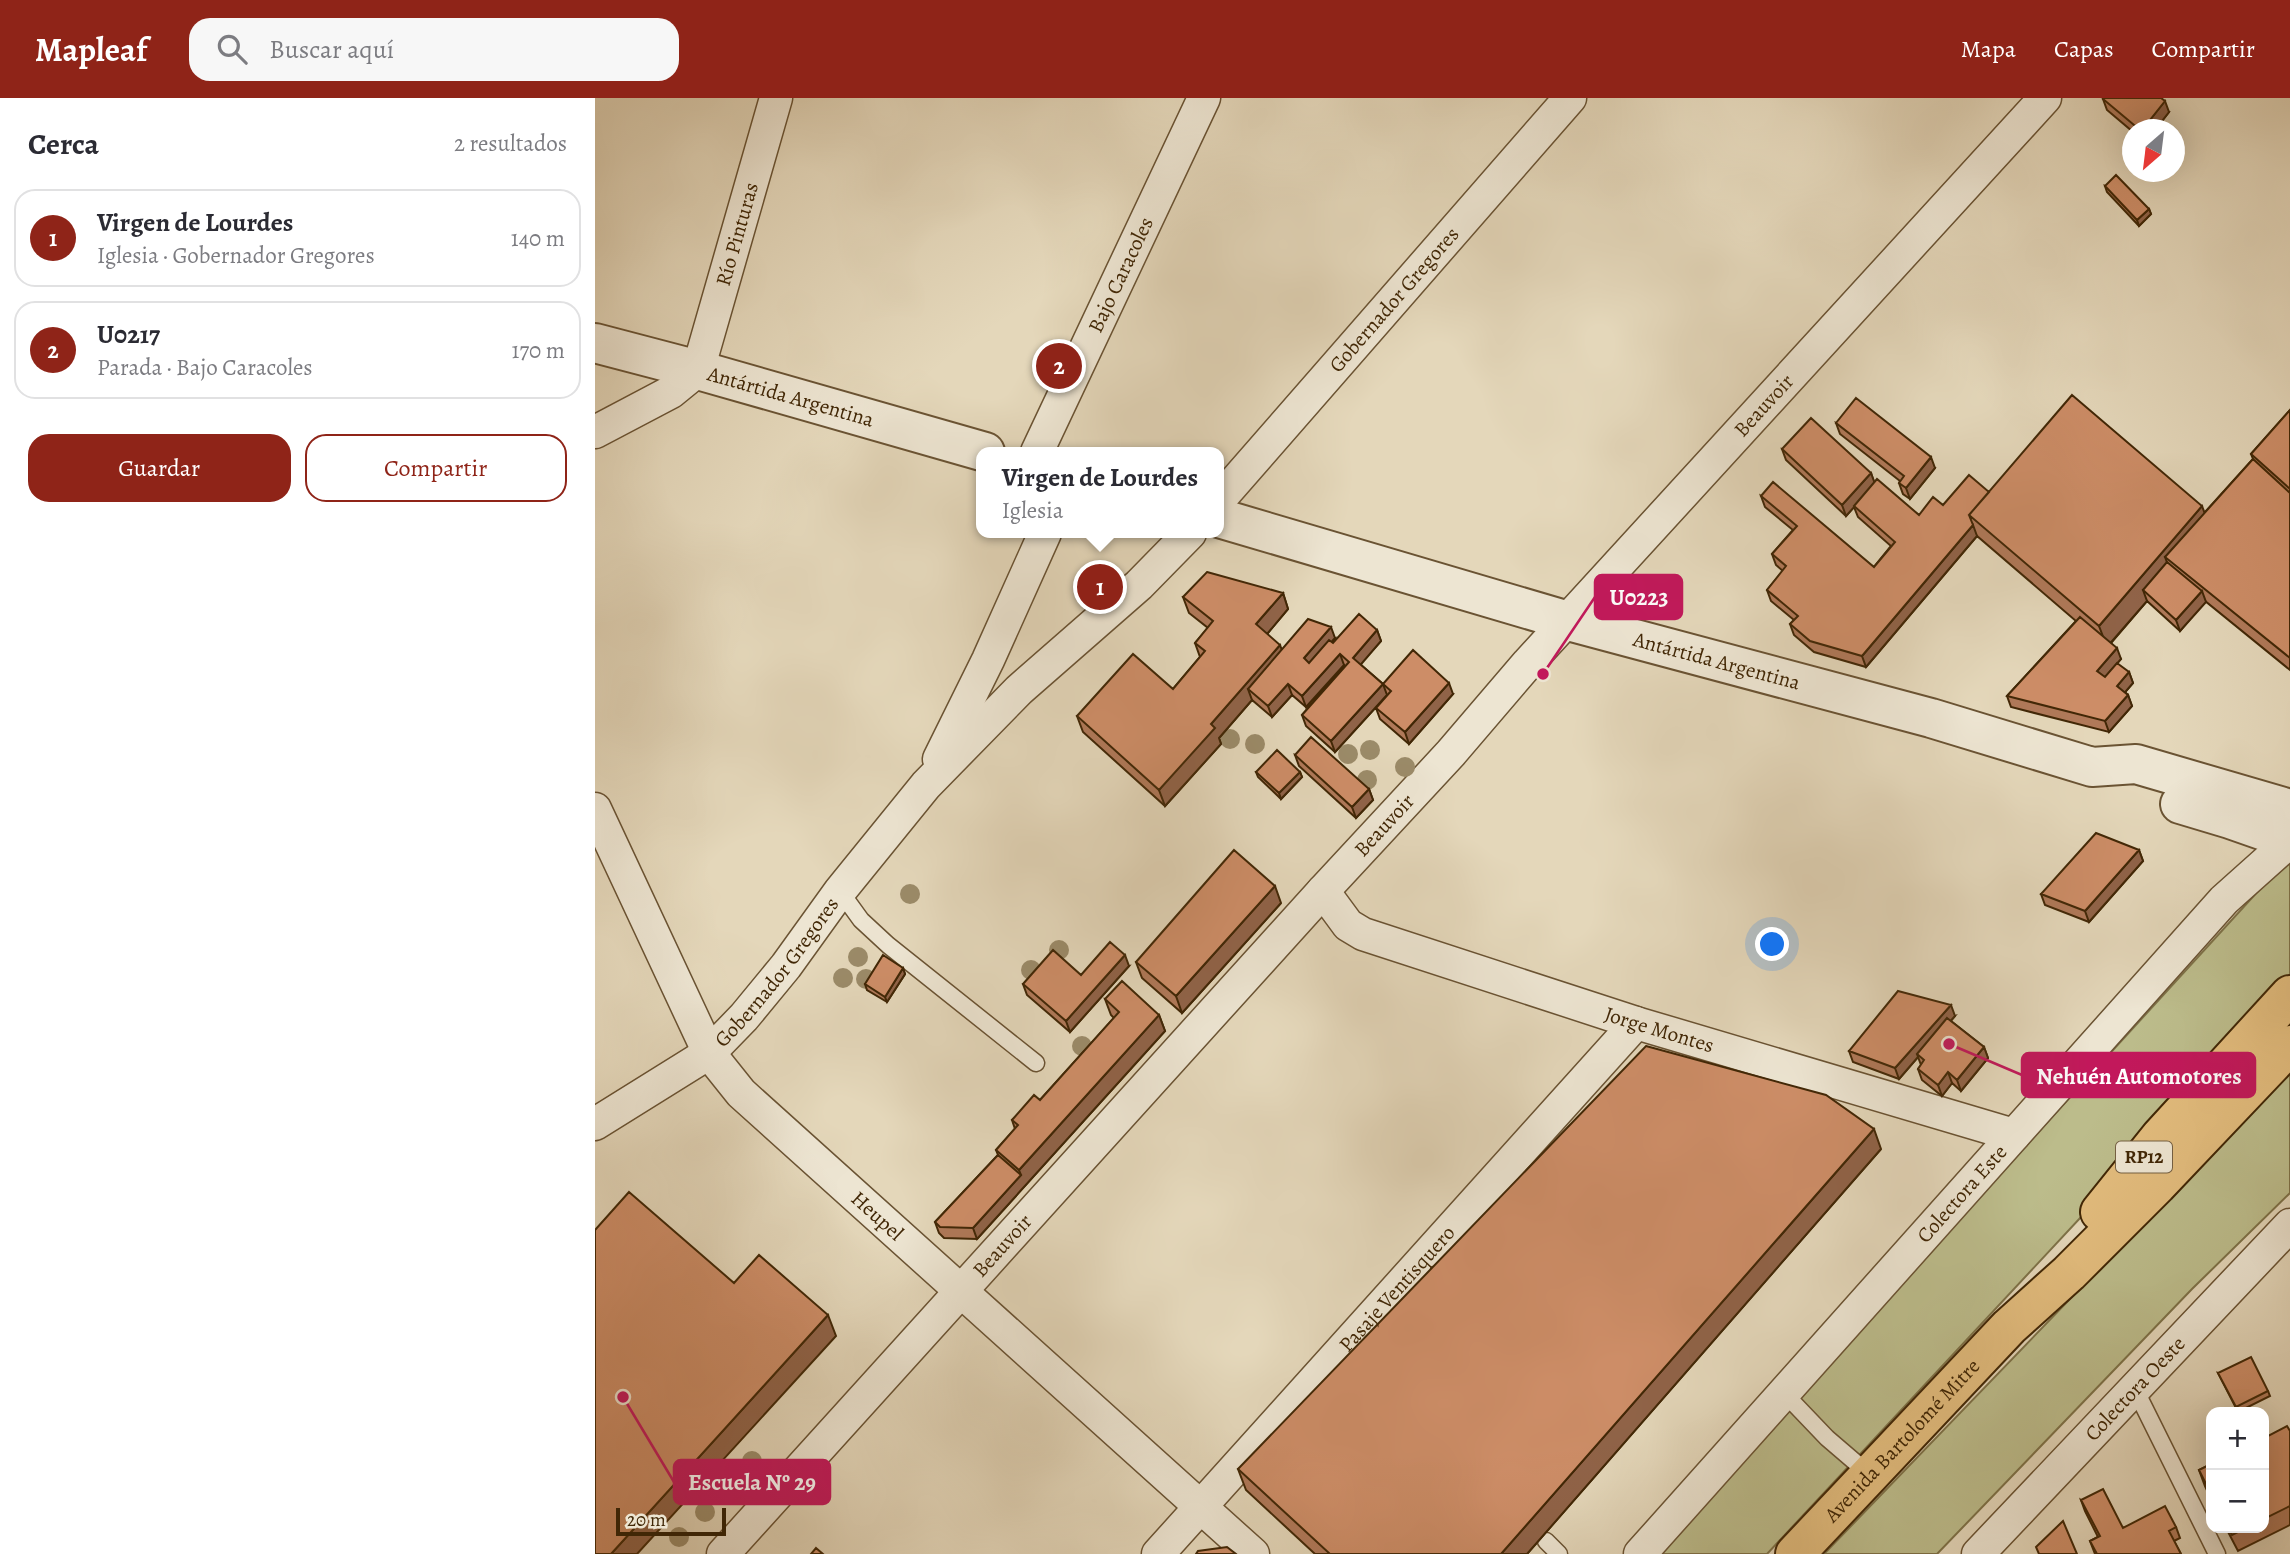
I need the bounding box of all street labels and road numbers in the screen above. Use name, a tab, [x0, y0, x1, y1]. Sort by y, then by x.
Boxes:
street label: Río Pinturas	[709, 179, 765, 289]
street label: Bajo Caracoles	[1081, 212, 1160, 337]
street label: Gobernador Gregores	[1323, 221, 1465, 378]
street label: Antártida Argentina	[703, 359, 877, 434]
street label: Beauvoir	[1728, 368, 1800, 443]
street label: Antártida Argentina	[1629, 625, 1804, 697]
street label: Beauvoir	[1348, 788, 1420, 863]
street label: Gobernador Gregores	[708, 891, 845, 1053]
street label: Jorge Montes	[1601, 1000, 1717, 1059]
street label: Colectora Este	[1910, 1138, 2013, 1249]
road number: RP12	[2116, 1142, 2172, 1172]
street label: Heupel	[845, 1185, 910, 1247]
street label: Beauvoir	[966, 1208, 1038, 1283]
street label: Pasaje Ventisquero	[1332, 1219, 1461, 1358]
street label: Colectora Oeste	[2078, 1330, 2191, 1447]
street label: Avenida Bartolomé Mitre	[1817, 1353, 1986, 1529]

